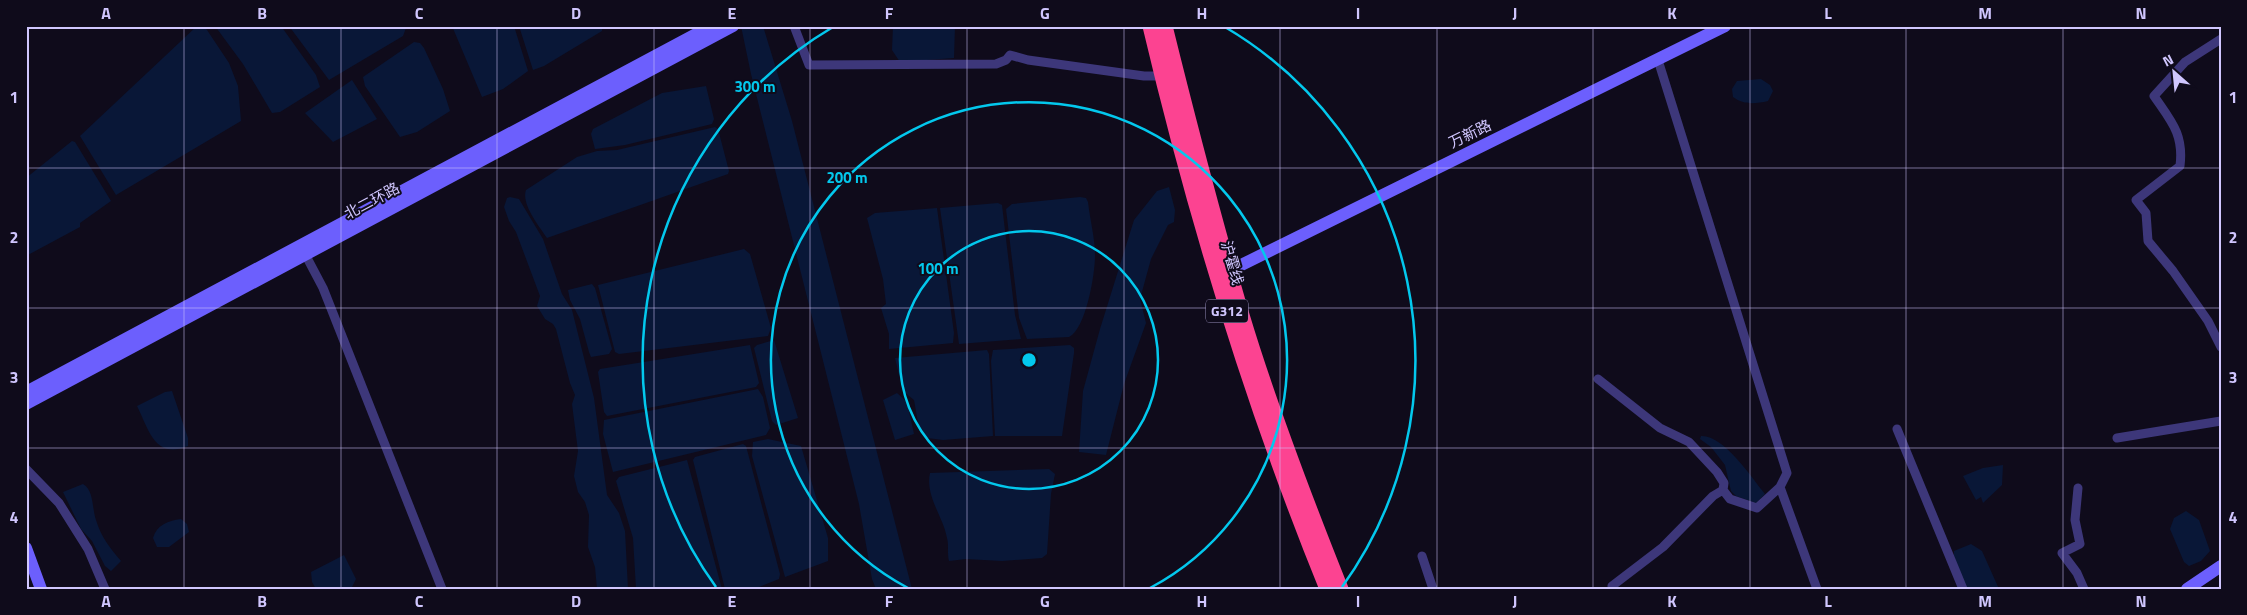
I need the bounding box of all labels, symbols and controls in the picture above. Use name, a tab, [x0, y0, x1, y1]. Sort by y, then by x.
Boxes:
text: A	[101, 1, 111, 25]
text: B	[257, 1, 267, 25]
text: C	[415, 1, 424, 25]
text: D	[571, 1, 581, 25]
text: E	[728, 1, 737, 25]
text: F	[885, 1, 894, 25]
text: G	[1040, 1, 1050, 25]
text: H	[1197, 1, 1207, 25]
text: I	[1356, 1, 1360, 25]
text: J	[1513, 1, 1517, 25]
text: K	[1667, 1, 1677, 25]
text: L	[1824, 1, 1832, 25]
text: M	[1978, 1, 1992, 25]
text: N	[2135, 1, 2147, 25]
north arrow	[2150, 48, 2200, 98]
text: N	[2159, 48, 2177, 72]
text: 300 m	[734, 75, 776, 98]
text: 1	[10, 85, 18, 109]
text: 1	[2229, 85, 2237, 109]
street label: 万新路	[1445, 113, 1495, 154]
text: 200 m	[826, 166, 868, 189]
street label: 北二环路	[340, 176, 404, 225]
text: 2	[10, 225, 18, 249]
text: 2	[2229, 225, 2237, 249]
street label: 沪霍线	[1215, 238, 1250, 288]
text: 100 m	[917, 257, 959, 280]
road number: G312	[1206, 300, 1248, 322]
centre of rings	[1020, 351, 1038, 369]
text: 3	[10, 365, 18, 389]
text: 3	[2229, 365, 2237, 389]
text: 4	[10, 505, 19, 529]
text: 4	[2229, 505, 2238, 529]
text: A	[101, 589, 111, 613]
text: B	[257, 589, 267, 613]
text: C	[415, 589, 424, 613]
text: D	[571, 589, 581, 613]
text: E	[728, 589, 737, 613]
text: F	[885, 589, 894, 613]
text: G	[1040, 589, 1050, 613]
text: H	[1197, 589, 1207, 613]
text: I	[1356, 589, 1360, 613]
text: J	[1513, 589, 1517, 613]
text: K	[1667, 589, 1677, 613]
text: L	[1824, 589, 1832, 613]
text: M	[1978, 589, 1992, 613]
text: N	[2135, 589, 2147, 613]

